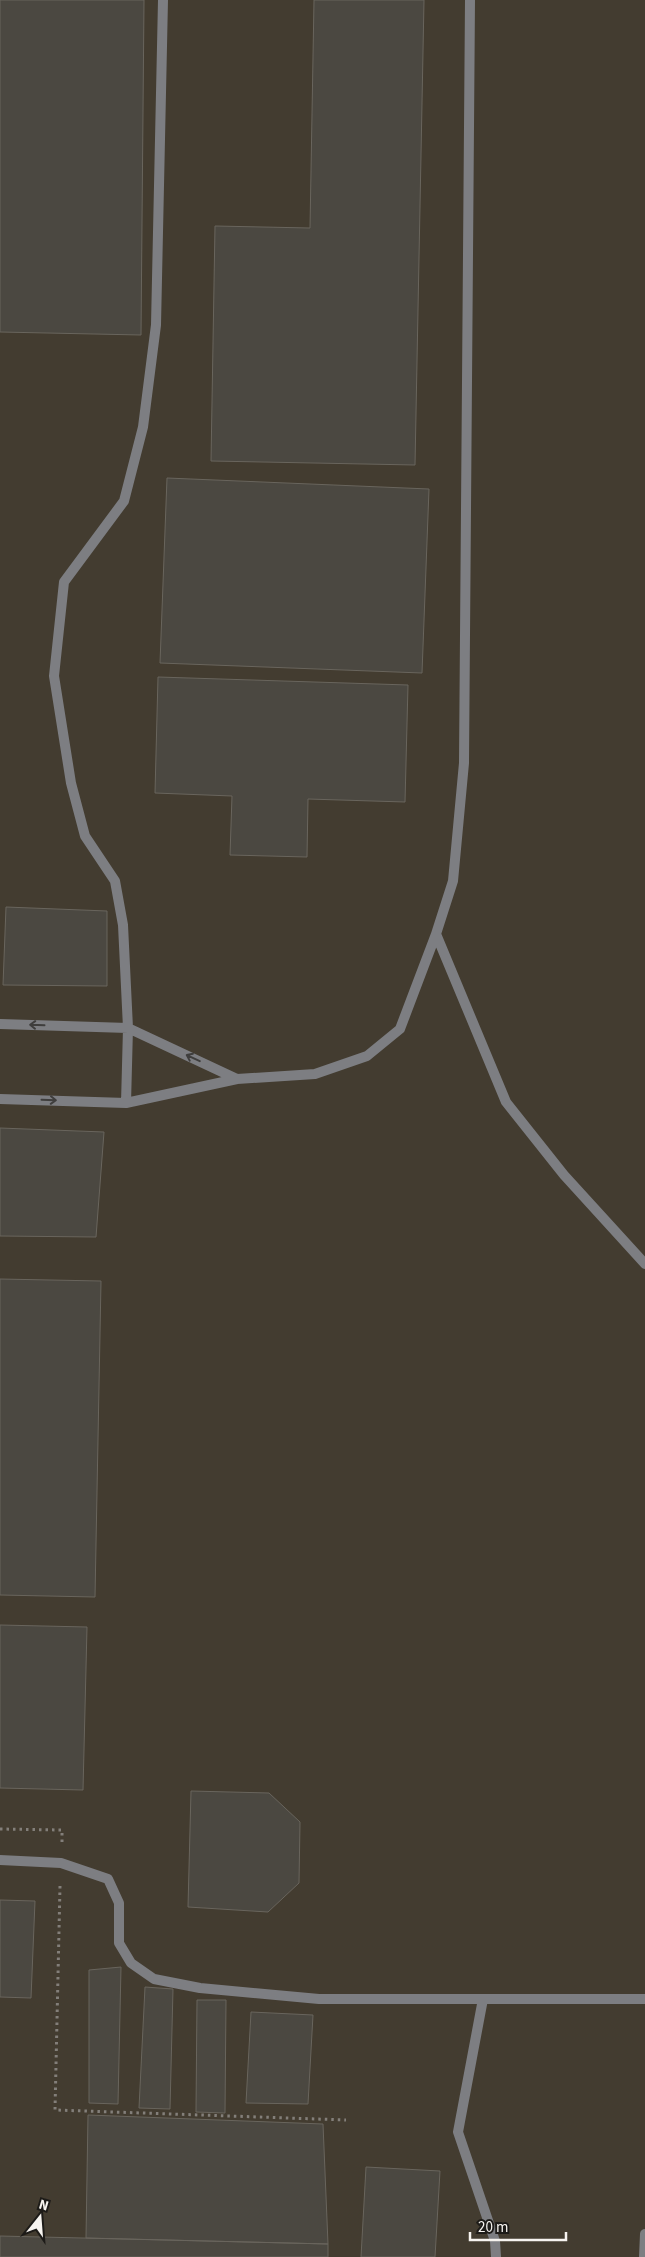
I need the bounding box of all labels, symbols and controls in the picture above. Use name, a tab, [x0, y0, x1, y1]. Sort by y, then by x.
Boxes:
one-way arrow	[29, 1020, 46, 1030]
one-way arrow	[186, 1053, 201, 1063]
one-way arrow	[40, 1096, 56, 1105]
north arrow	[15, 2192, 65, 2242]
text: N	[36, 2195, 51, 2216]
scale bar	[470, 2210, 566, 2242]
text: 20 m	[478, 2217, 508, 2238]

